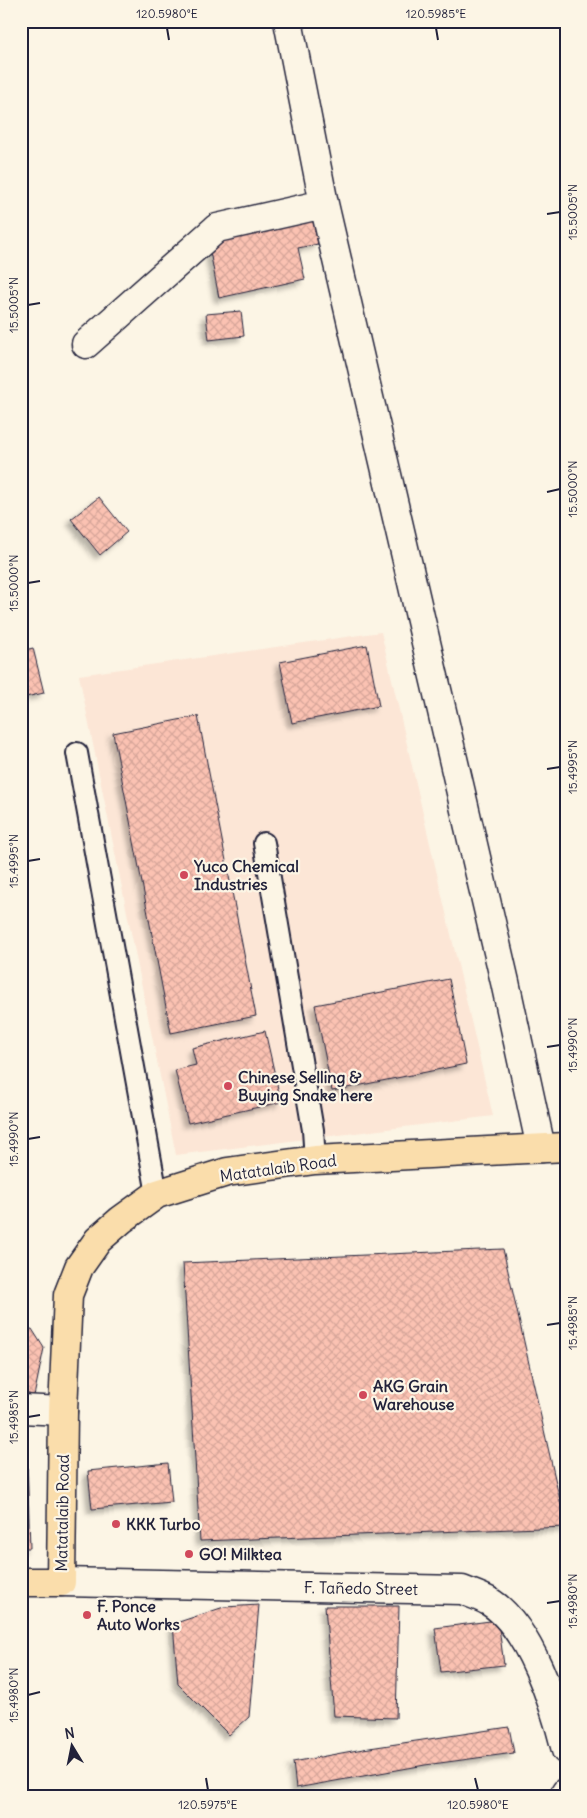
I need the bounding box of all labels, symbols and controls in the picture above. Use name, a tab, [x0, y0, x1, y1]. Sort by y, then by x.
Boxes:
text: 120.5980°E	[136, 6, 198, 21]
text: 120.5985°E	[406, 6, 466, 21]
text: 15.5005°N	[565, 184, 580, 240]
text: 15.5005°N	[6, 277, 21, 333]
text: 15.5000°N	[565, 460, 580, 518]
text: 15.5000°N	[6, 554, 21, 612]
text: 15.4995°N	[565, 740, 580, 794]
text: 15.4995°N	[6, 834, 21, 888]
place label: Yuco Chemical Industries	[193, 856, 299, 894]
marker: Yuco Chemical Industries	[178, 869, 190, 881]
text: 15.4990°N	[565, 1018, 580, 1072]
place label: Chinese Selling & Buying Snake here	[238, 1067, 373, 1106]
marker: Chinese Selling & Buying Snake here	[222, 1080, 234, 1092]
text: 15.4990°N	[6, 1112, 21, 1166]
street label: Matatalaib Road	[218, 1150, 338, 1186]
text: 15.4985°N	[565, 1296, 580, 1350]
place label: AKG Grain Warehouse	[373, 1376, 455, 1414]
marker: AKG Grain Warehouse	[357, 1389, 369, 1401]
text: 15.4985°N	[6, 1390, 21, 1444]
street label: Matatalaib Road	[51, 1454, 73, 1572]
place label: KKK Turbo	[126, 1514, 200, 1534]
marker: KKK Turbo	[110, 1518, 122, 1530]
place label: GO! Milktea	[199, 1544, 282, 1564]
marker: GO! Milktea	[183, 1548, 195, 1560]
text: 15.4980°N	[565, 1574, 580, 1628]
street label: F. Tañedo Street	[304, 1577, 419, 1599]
place label: F. Ponce Auto Works	[97, 1596, 180, 1634]
marker: F. Ponce Auto Works	[81, 1609, 93, 1621]
text: 15.4980°N	[6, 1668, 21, 1722]
north arrow	[48, 1720, 98, 1770]
text: N	[63, 1723, 76, 1743]
text: 120.5975°E	[178, 1797, 238, 1812]
text: 120.5980°E	[447, 1797, 509, 1812]

